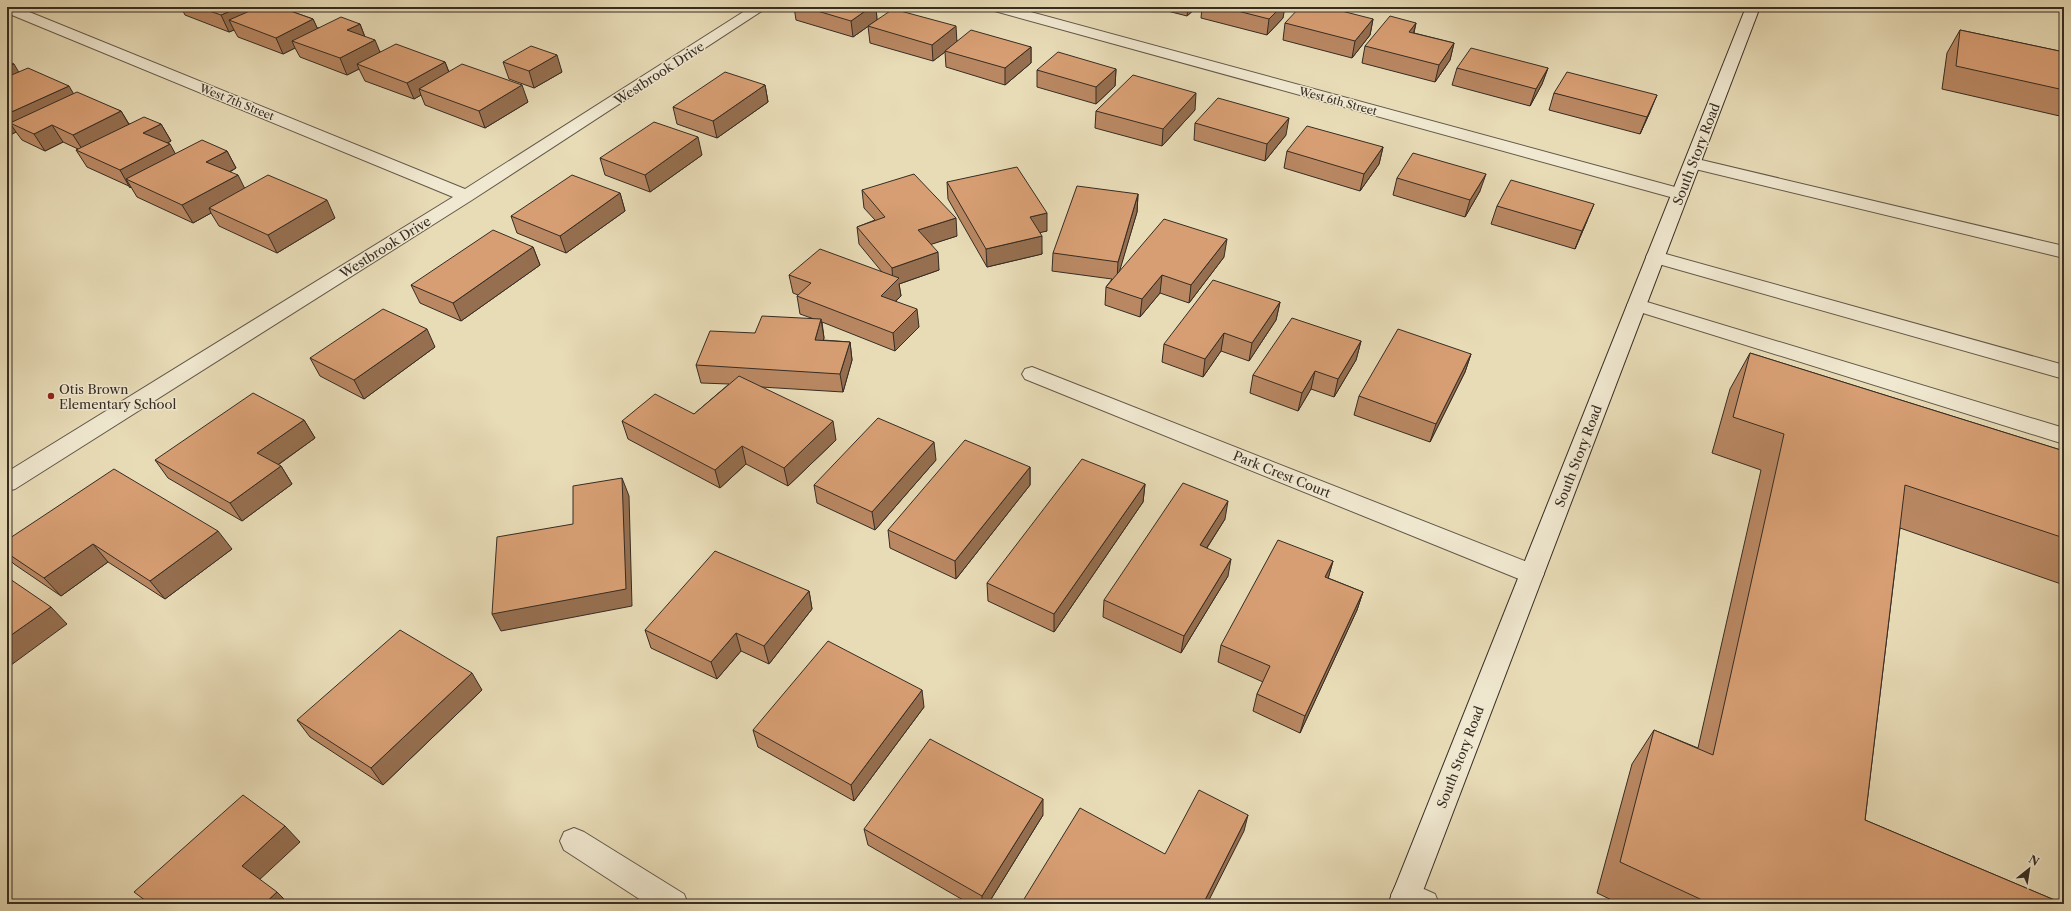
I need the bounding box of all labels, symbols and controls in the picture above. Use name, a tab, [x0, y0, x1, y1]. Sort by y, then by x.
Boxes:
street label: Westbrook Drive	[610, 38, 707, 109]
street label: West 7th Street	[197, 80, 276, 123]
street label: West 6th Street	[1297, 84, 1379, 118]
street label: South Story Road	[1669, 101, 1723, 207]
street label: Westbrook Drive	[336, 213, 433, 282]
place label: Otis Brown Elementary School	[59, 381, 177, 412]
marker: Otis Brown Elementary School	[46, 391, 56, 401]
street label: South Story Road	[1551, 403, 1605, 509]
street label: Park Crest Court	[1231, 447, 1333, 501]
street label: South Story Road	[1433, 704, 1487, 810]
north arrow	[2009, 849, 2049, 889]
text: N	[2026, 852, 2042, 869]

